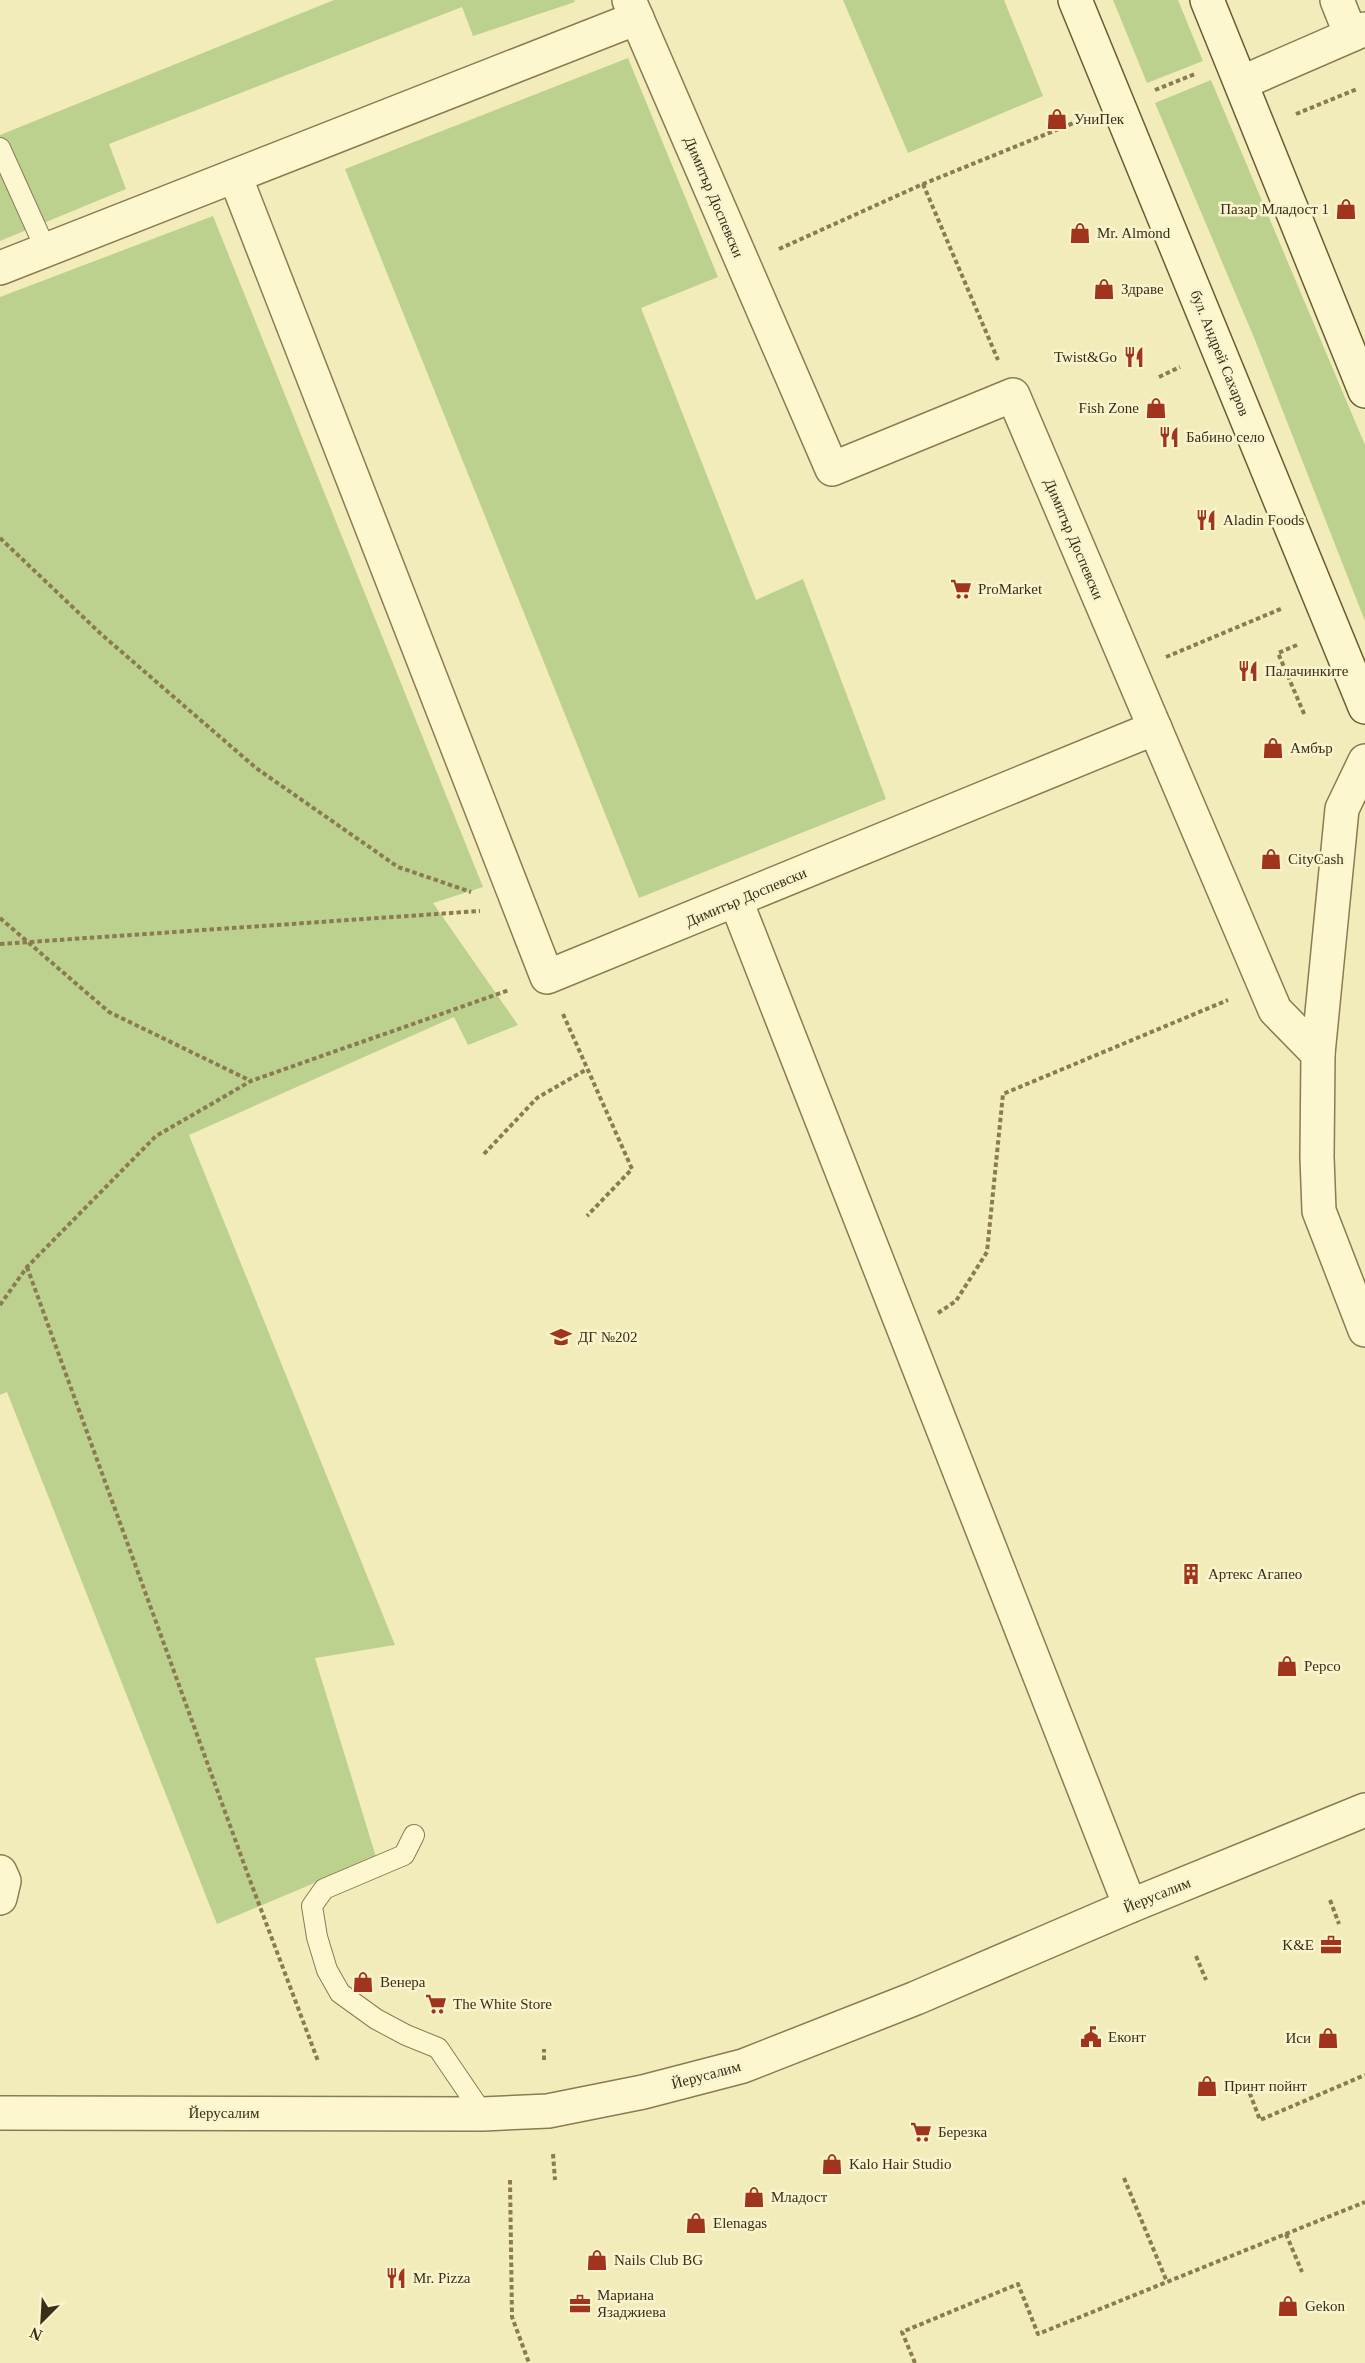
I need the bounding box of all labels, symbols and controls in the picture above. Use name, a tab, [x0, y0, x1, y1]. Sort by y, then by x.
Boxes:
shop icon: УниПек	[1045, 107, 1069, 131]
place label: УниПек	[1074, 111, 1125, 127]
street label: Димитър Доспевски	[681, 134, 747, 260]
shop icon: Пазар Младост 1	[1334, 197, 1358, 221]
place label: Пазар Младост 1	[1220, 201, 1329, 217]
shop icon: Mr. Almond	[1068, 221, 1092, 245]
place label: Mr. Almond	[1097, 225, 1171, 241]
shop icon: Здраве	[1092, 277, 1116, 301]
place label: Здраве	[1121, 281, 1164, 297]
street label: бул. Андрей Сахаров	[1187, 288, 1253, 418]
restaurant icon: Twist&Go	[1122, 345, 1146, 369]
place label: Twist&Go	[1054, 349, 1117, 365]
shop icon: Fish Zone	[1144, 396, 1168, 420]
place label: Fish Zone	[1079, 400, 1139, 416]
restaurant icon: Бабино село	[1157, 425, 1181, 449]
place label: Бабино село	[1186, 429, 1265, 445]
street label: Димитър Доспевски	[1041, 476, 1107, 602]
restaurant icon: Aladin Foods	[1194, 508, 1218, 532]
place label: Aladin Foods	[1223, 512, 1304, 528]
supermarket icon: ProMarket	[949, 577, 973, 601]
place label: ProMarket	[978, 581, 1043, 597]
restaurant icon: Палачинките	[1236, 659, 1260, 683]
place label: Палачинките	[1265, 663, 1349, 679]
shop icon: Амбър	[1261, 736, 1285, 760]
place label: Амбър	[1290, 740, 1333, 756]
shop icon: CityCash	[1259, 847, 1283, 871]
place label: CityCash	[1288, 851, 1344, 867]
street label: Димитър Доспевски	[683, 864, 809, 930]
school or university icon: ДГ №202	[549, 1325, 573, 1349]
place label: ДГ №202	[578, 1329, 637, 1345]
building icon: Артекс Агапео	[1179, 1562, 1203, 1586]
place label: Артекс Агапео	[1208, 1566, 1302, 1582]
shop icon: Pepco	[1275, 1654, 1299, 1678]
place label: Pepco	[1304, 1658, 1341, 1674]
street label: Йерусалим	[1121, 1874, 1193, 1916]
office icon: K&E	[1319, 1933, 1343, 1957]
place label: K&E	[1282, 1937, 1314, 1953]
shop icon: Венера	[351, 1970, 375, 1994]
place label: Венера	[380, 1974, 426, 1990]
supermarket icon: The White Store	[424, 1992, 448, 2016]
place label: The White Store	[453, 1996, 552, 2012]
public building icon: Еконт	[1079, 2025, 1103, 2049]
shop icon: Иси	[1316, 2026, 1340, 2050]
place label: Еконт	[1108, 2029, 1146, 2045]
place label: Иси	[1285, 2030, 1311, 2046]
street label: Йерусалим	[670, 2058, 743, 2092]
shop icon: Принт пойнт	[1195, 2074, 1219, 2098]
place label: Принт пойнт	[1224, 2078, 1307, 2094]
street label: Йерусалим	[189, 2105, 260, 2121]
supermarket icon: Березка	[909, 2120, 933, 2144]
place label: Березка	[938, 2124, 988, 2140]
shop icon: Kalo Hair Studio	[820, 2152, 844, 2176]
place label: Kalo Hair Studio	[849, 2156, 952, 2172]
shop icon: Младост	[742, 2185, 766, 2209]
place label: Младост	[771, 2189, 828, 2205]
shop icon: Elenagas	[684, 2211, 708, 2235]
place label: Elenagas	[713, 2215, 767, 2231]
shop icon: Nails Club BG	[585, 2248, 609, 2272]
place label: Nails Club BG	[614, 2252, 703, 2268]
restaurant icon: Mr. Pizza	[384, 2266, 408, 2290]
place label: Mr. Pizza	[413, 2270, 471, 2286]
place label: Мариана Язаджиева	[597, 2287, 666, 2320]
north arrow	[12, 2291, 72, 2351]
office icon: Мариана Язаджиева	[568, 2292, 592, 2316]
shop icon: Gekon	[1276, 2294, 1300, 2318]
place label: Gekon	[1305, 2298, 1345, 2314]
text: N	[27, 2324, 45, 2344]

